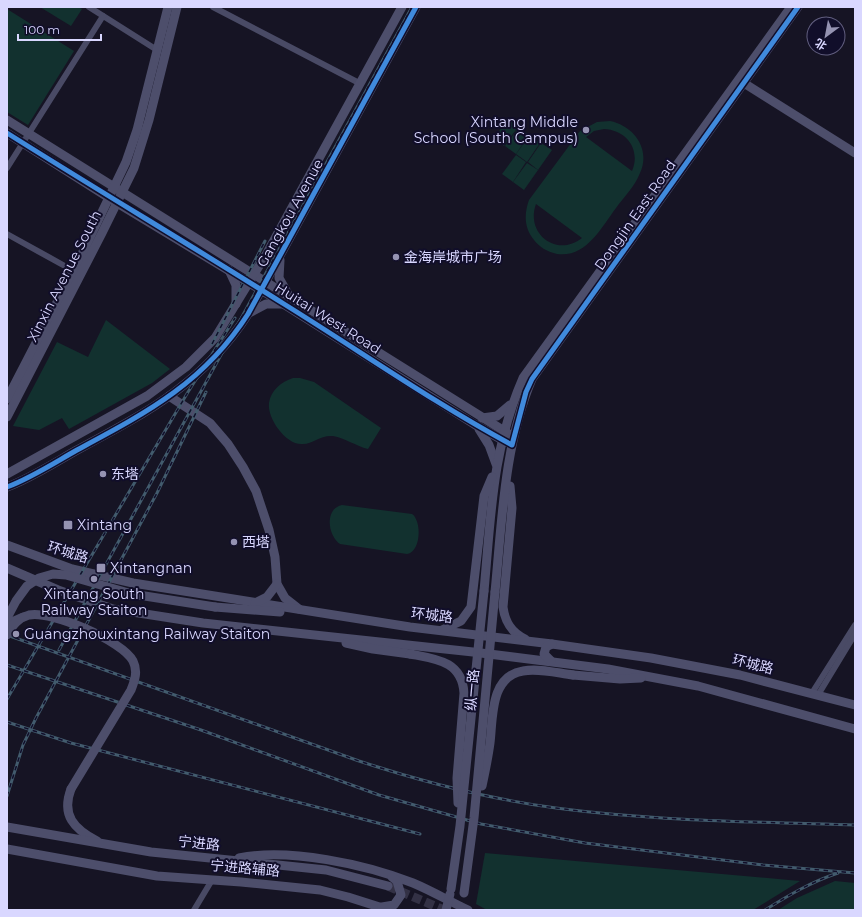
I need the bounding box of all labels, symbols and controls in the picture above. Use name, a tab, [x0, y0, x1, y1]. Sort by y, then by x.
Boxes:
scale bar	[18, 16, 101, 42]
north arrow	[806, 16, 846, 56]
text: 100 m	[24, 22, 60, 37]
text: 北	[812, 36, 829, 53]
place label: Xintang Middle School (South Campus)	[414, 113, 578, 147]
marker: Xintang Middle School (South Campus)	[581, 125, 591, 135]
street label: Gangkou Avenue	[253, 156, 327, 270]
street label: Dongjin East Road	[590, 156, 680, 274]
street label: Xinxin Avenue South	[23, 207, 105, 345]
place label: 金海岸城市广场	[404, 248, 502, 266]
marker: 金海岸城市广场	[391, 252, 401, 262]
street label: Huitai West Road	[272, 278, 384, 358]
place label: 东塔	[111, 465, 139, 483]
marker: 东塔	[98, 469, 108, 479]
place label: Xintang	[77, 516, 132, 534]
marker: Xintang	[62, 519, 74, 531]
place label: 西塔	[242, 533, 270, 551]
street label: 环城路	[45, 537, 91, 567]
marker: 西塔	[229, 537, 239, 547]
place label: Xintangnan	[110, 559, 192, 577]
marker: Xintangnan	[95, 562, 107, 574]
marker: Xintang South Railway Staiton	[89, 574, 99, 584]
place label: Xintang South Railway Staiton	[41, 585, 147, 619]
street label: 环城路	[410, 604, 454, 626]
place label: Guangzhouxintang Railway Staiton	[24, 625, 270, 643]
marker: Guangzhouxintang Railway Staiton	[11, 629, 21, 639]
street label: 环城路	[730, 650, 776, 678]
street label: 纵一路	[461, 668, 483, 712]
street label: 宁进路	[177, 832, 221, 854]
street label: 宁进路辅路	[209, 856, 281, 880]

